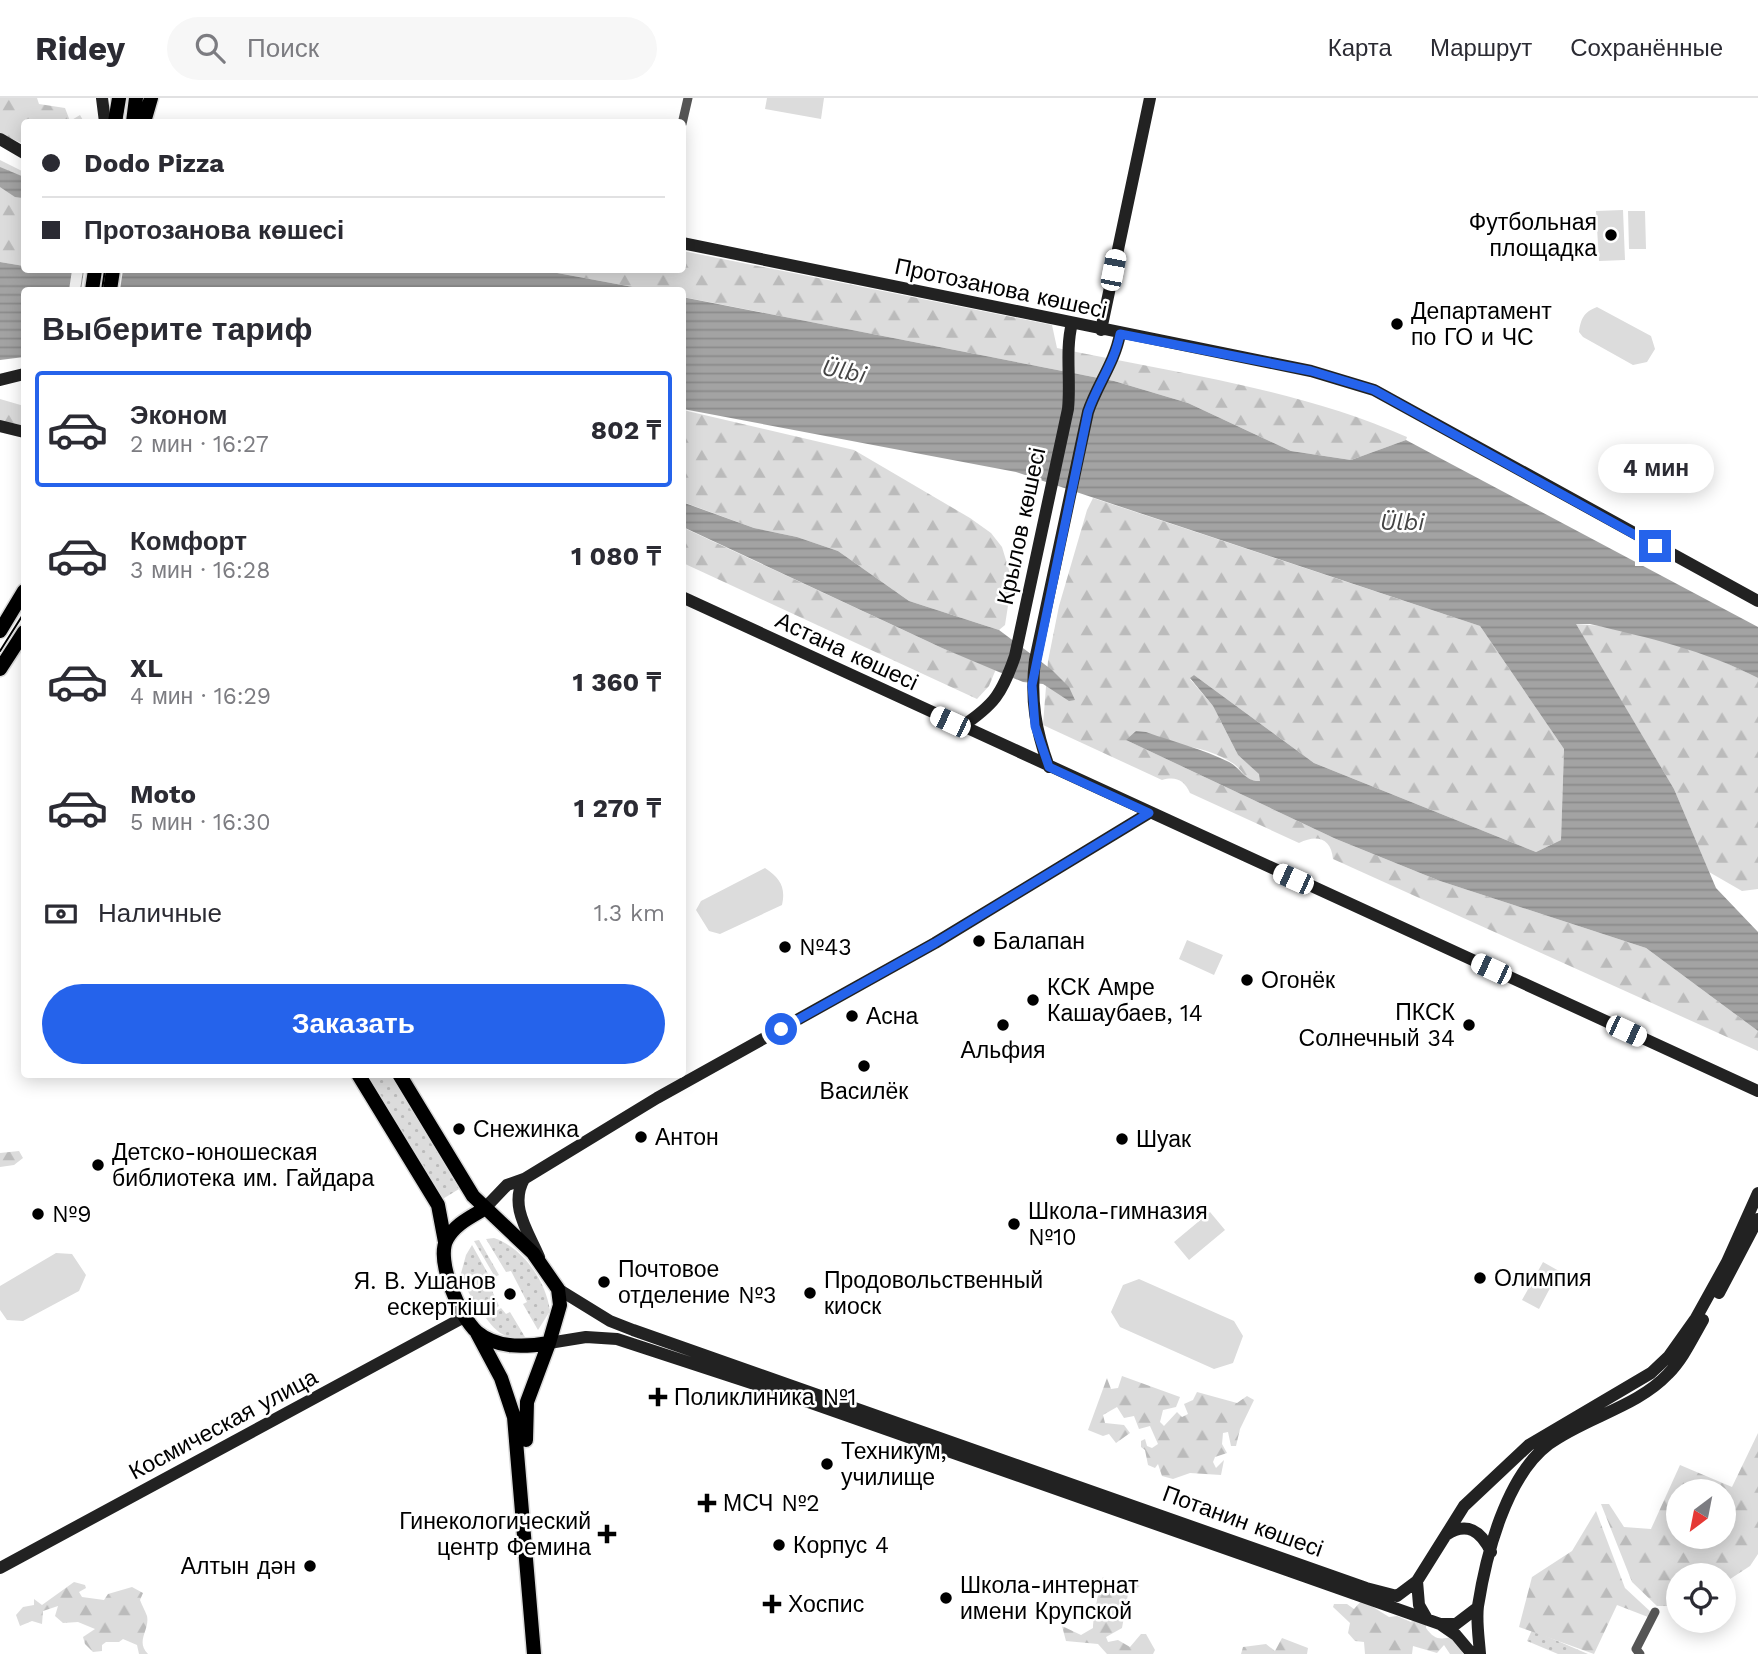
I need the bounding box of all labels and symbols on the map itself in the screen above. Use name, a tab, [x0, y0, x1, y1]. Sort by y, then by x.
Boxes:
place label: Футбольная площадка	[1469, 209, 1597, 262]
marker: Футбольная площадка	[1603, 227, 1619, 243]
car	[1099, 247, 1128, 293]
street label: Протозанова көшесі	[892, 253, 1110, 324]
place label: Департамент по ГО и ЧС	[1411, 298, 1552, 351]
marker: Департамент по ГО и ЧС	[1389, 316, 1405, 332]
water label: Ülbi	[819, 353, 869, 389]
callout: 4 мин	[1597, 444, 1713, 494]
street label: Крылов көшесі	[992, 445, 1051, 607]
water label: Ülbi	[1380, 508, 1425, 536]
route end	[1639, 530, 1671, 562]
street label: Астана көшесі	[771, 607, 922, 696]
car	[927, 704, 974, 740]
car	[1270, 861, 1317, 897]
place label: Балапан	[993, 928, 1085, 955]
marker: Балапан	[971, 933, 987, 949]
place label: №43	[799, 934, 852, 961]
marker: №43	[777, 939, 793, 955]
car	[1468, 951, 1515, 987]
place label: Огонёк	[1261, 967, 1336, 994]
marker: Огонёк	[1239, 972, 1255, 988]
place label: КСК Амре Кашаубаев, 14	[1047, 974, 1203, 1027]
marker: КСК Амре Кашаубаев, 14	[1025, 992, 1041, 1008]
place label: ПКСК Солнечный 34	[1299, 999, 1456, 1052]
place label: Асна	[866, 1003, 919, 1030]
marker: Асна	[844, 1008, 860, 1024]
route start	[765, 1013, 797, 1045]
car	[1603, 1013, 1650, 1049]
marker: Альфия	[995, 1017, 1011, 1033]
marker: ПКСК Солнечный 34	[1461, 1017, 1477, 1033]
place label: Альфия	[961, 1037, 1045, 1064]
marker: Василёк	[856, 1058, 872, 1074]
place label: Василёк	[820, 1078, 909, 1105]
place label: Снежинка	[473, 1116, 579, 1143]
marker: Снежинка	[451, 1121, 467, 1137]
place label: Антон	[655, 1124, 719, 1151]
place label: Шуак	[1136, 1126, 1192, 1153]
marker: Антон	[633, 1129, 649, 1145]
marker: Шуак	[1114, 1131, 1130, 1147]
place label: Детско-юношеская библиотека им. Гайдара	[112, 1139, 374, 1192]
marker: Детско-юношеская библиотека им. Гайдара	[90, 1157, 106, 1173]
place label: Школа-гимназия №10	[1028, 1198, 1208, 1251]
place label: №9	[52, 1201, 91, 1228]
marker: №9	[30, 1206, 46, 1222]
marker: Школа-гимназия №10	[1006, 1216, 1022, 1232]
place label: Почтовое отделение №3	[618, 1256, 776, 1309]
place label: Олимпия	[1494, 1265, 1591, 1292]
place label: Продовольственный киоск	[824, 1267, 1043, 1320]
place label: Я. В. Ушанов ескерткіші	[354, 1268, 496, 1321]
marker: Олимпия	[1472, 1270, 1488, 1286]
marker: Почтовое отделение №3	[596, 1274, 612, 1290]
marker: Продовольственный киоск	[802, 1285, 818, 1301]
marker: Я. В. Ушанов ескерткіші	[502, 1286, 518, 1302]
street label: Космическая улица	[124, 1363, 322, 1486]
place label: Поликлиника №1	[674, 1384, 857, 1411]
marker: Поликлиника №1	[648, 1387, 668, 1407]
place label: Техникум, училище	[841, 1438, 947, 1491]
marker: Техникум, училище	[819, 1456, 835, 1472]
north arrow	[1666, 1479, 1736, 1549]
street label: Потанин көшесі	[1159, 1480, 1327, 1563]
place label: МСЧ №2	[723, 1490, 820, 1517]
marker: МСЧ №2	[697, 1493, 717, 1513]
place label: Гинекологический центр Фемина	[399, 1508, 591, 1561]
marker: Гинекологический центр Фемина	[597, 1524, 617, 1544]
place label: Корпус 4	[793, 1532, 889, 1559]
marker: Корпус 4	[771, 1537, 787, 1553]
place label: Алтын дән	[181, 1553, 296, 1580]
marker: Алтын дән	[302, 1558, 318, 1574]
place label: Школа-интернат имени Крупской	[960, 1572, 1139, 1625]
marker: Школа-интернат имени Крупской	[938, 1590, 954, 1606]
place label: Хоспис	[788, 1591, 864, 1618]
marker: Хоспис	[762, 1594, 782, 1614]

